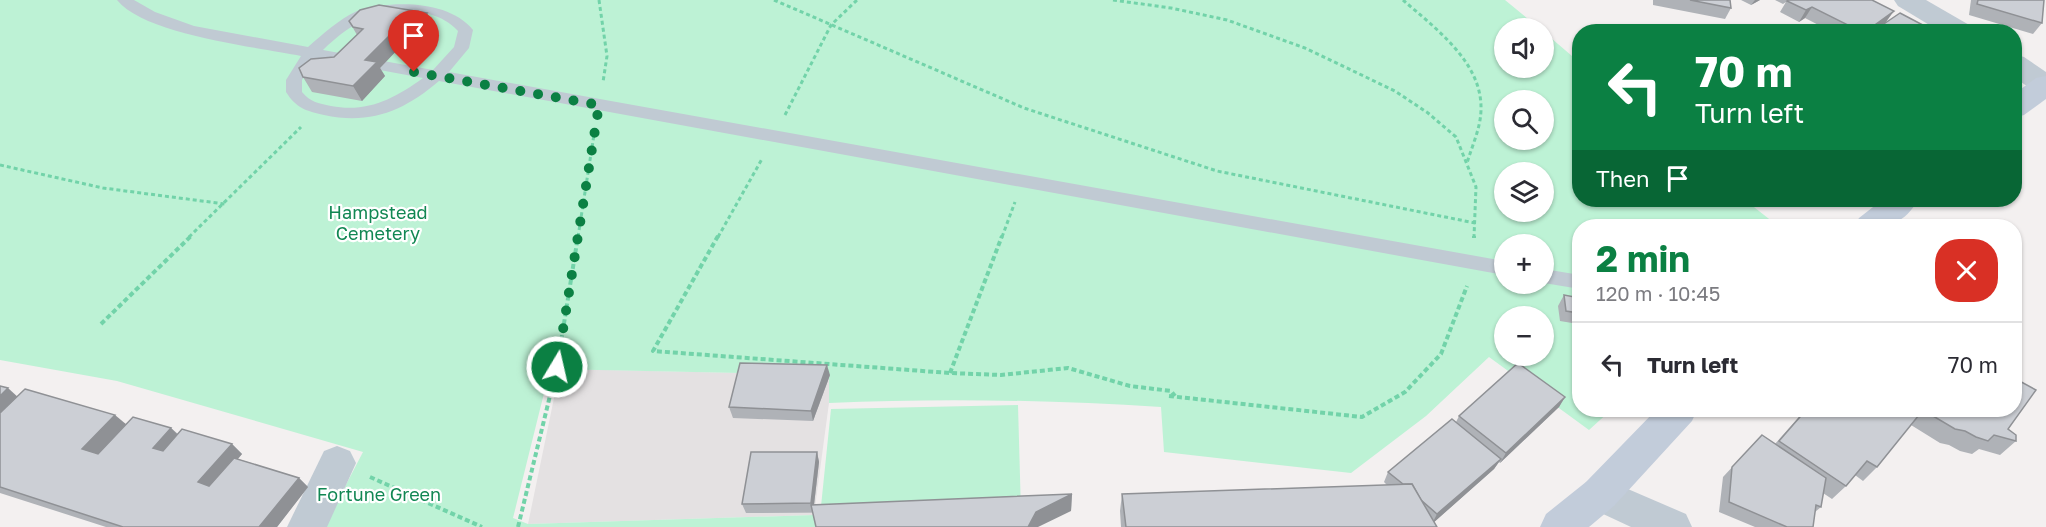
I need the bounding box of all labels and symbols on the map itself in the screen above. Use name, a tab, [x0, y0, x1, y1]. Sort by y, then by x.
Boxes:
pin	[388, 10, 439, 72]
park label: Hampstead Cemetery	[328, 201, 428, 244]
position arrow	[525, 335, 589, 399]
park label: Fortune Green	[317, 483, 441, 505]

